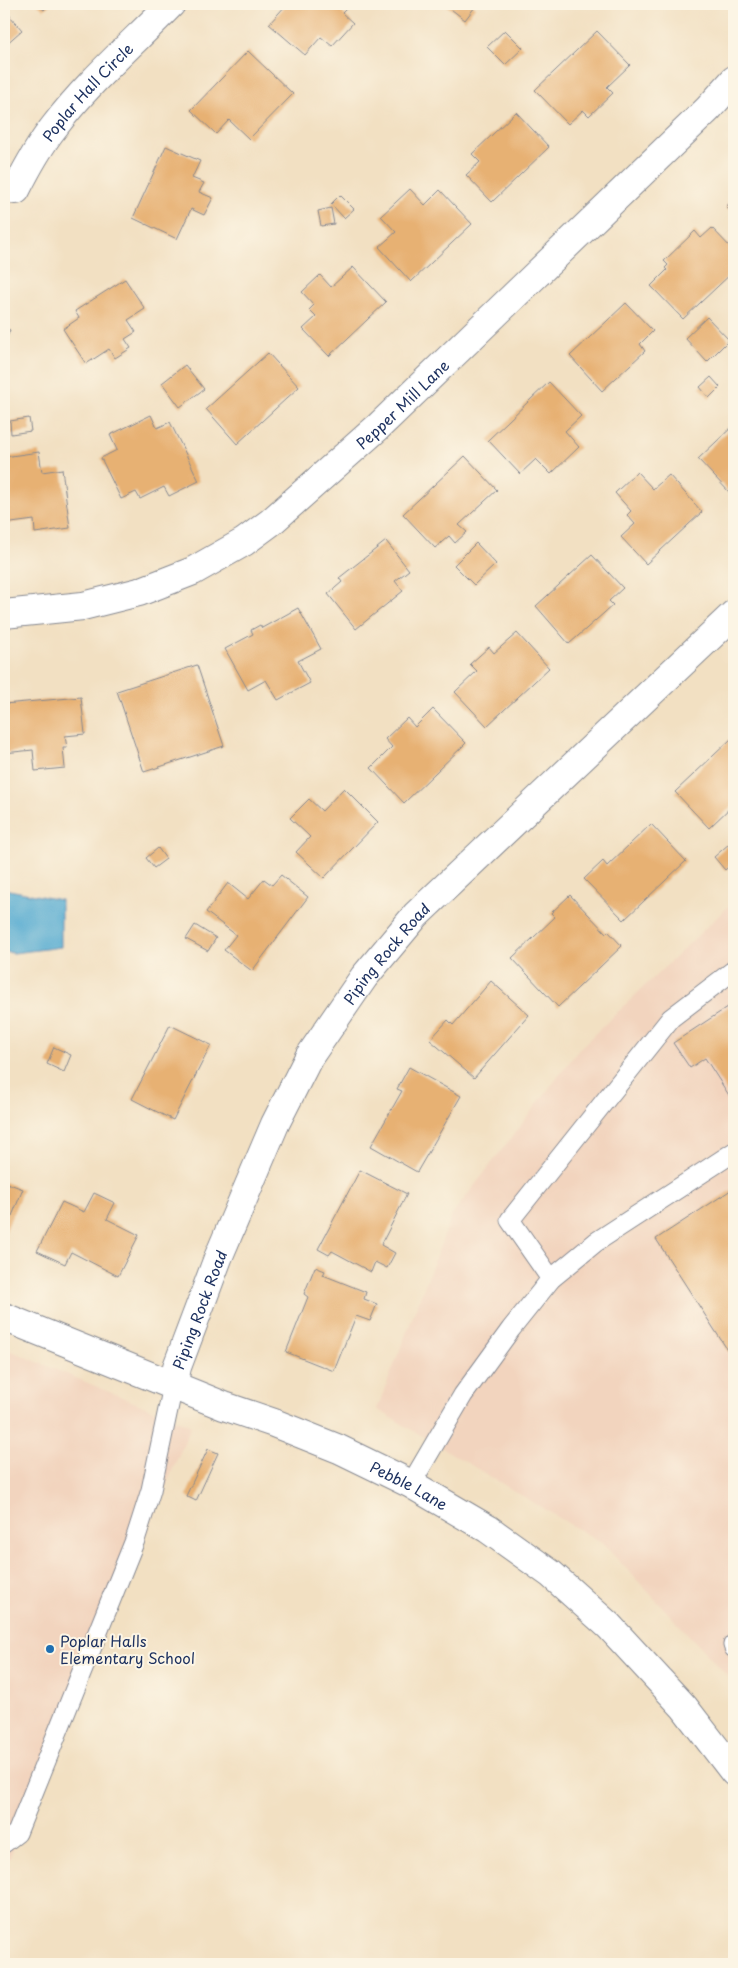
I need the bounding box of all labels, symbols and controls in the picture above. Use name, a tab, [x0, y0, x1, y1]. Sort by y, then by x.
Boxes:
street label: Poplar Hall Circle	[36, 37, 138, 146]
street label: Pepper Mill Lane	[350, 353, 454, 454]
street label: Piping Rock Road	[337, 897, 434, 1009]
street label: Piping Rock Road	[166, 1246, 232, 1372]
street label: Pebble Lane	[366, 1454, 453, 1515]
place label: Poplar Halls Elementary School	[60, 1629, 195, 1669]
marker: Poplar Halls Elementary School	[44, 1643, 56, 1655]

